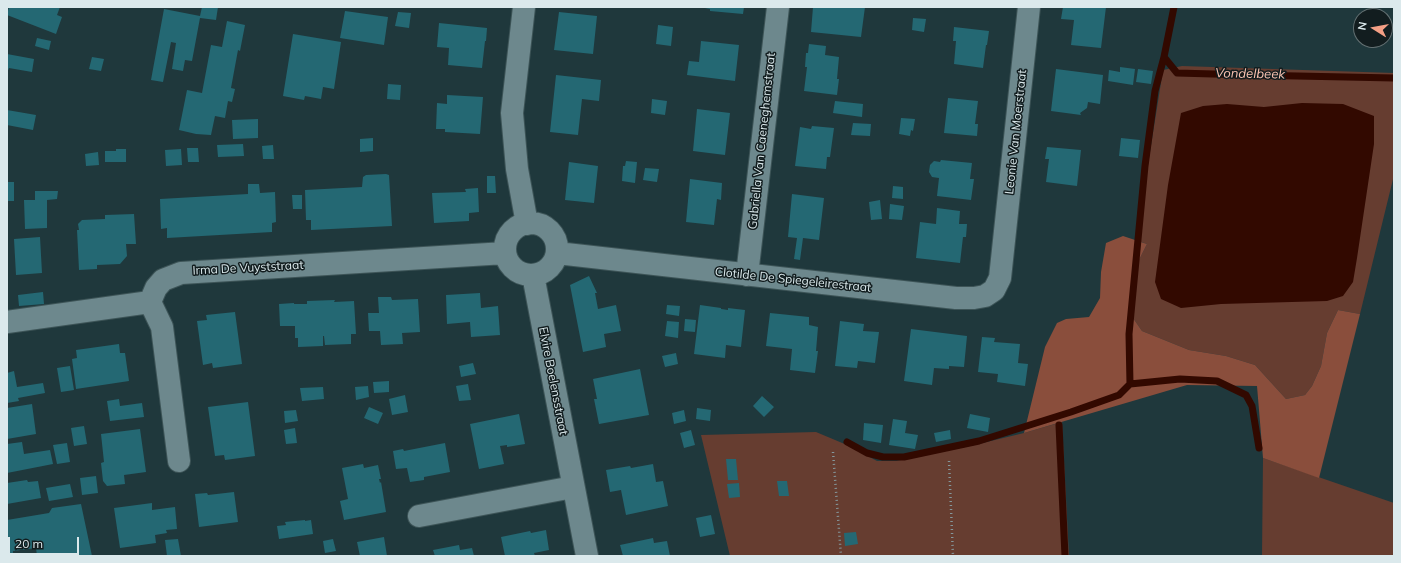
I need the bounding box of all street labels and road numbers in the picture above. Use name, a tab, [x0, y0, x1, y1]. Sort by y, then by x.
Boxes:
street label: Gabriella Van Caeneghemstraat	[746, 52, 778, 230]
street label: Leonie Van Moerstraat	[1002, 69, 1030, 195]
street label: Irma De Vuyststraat	[192, 258, 304, 278]
street label: Clotilde De Spiegeleirestraat	[714, 265, 872, 295]
street label: Elvire Boelensstraat	[535, 326, 571, 436]

